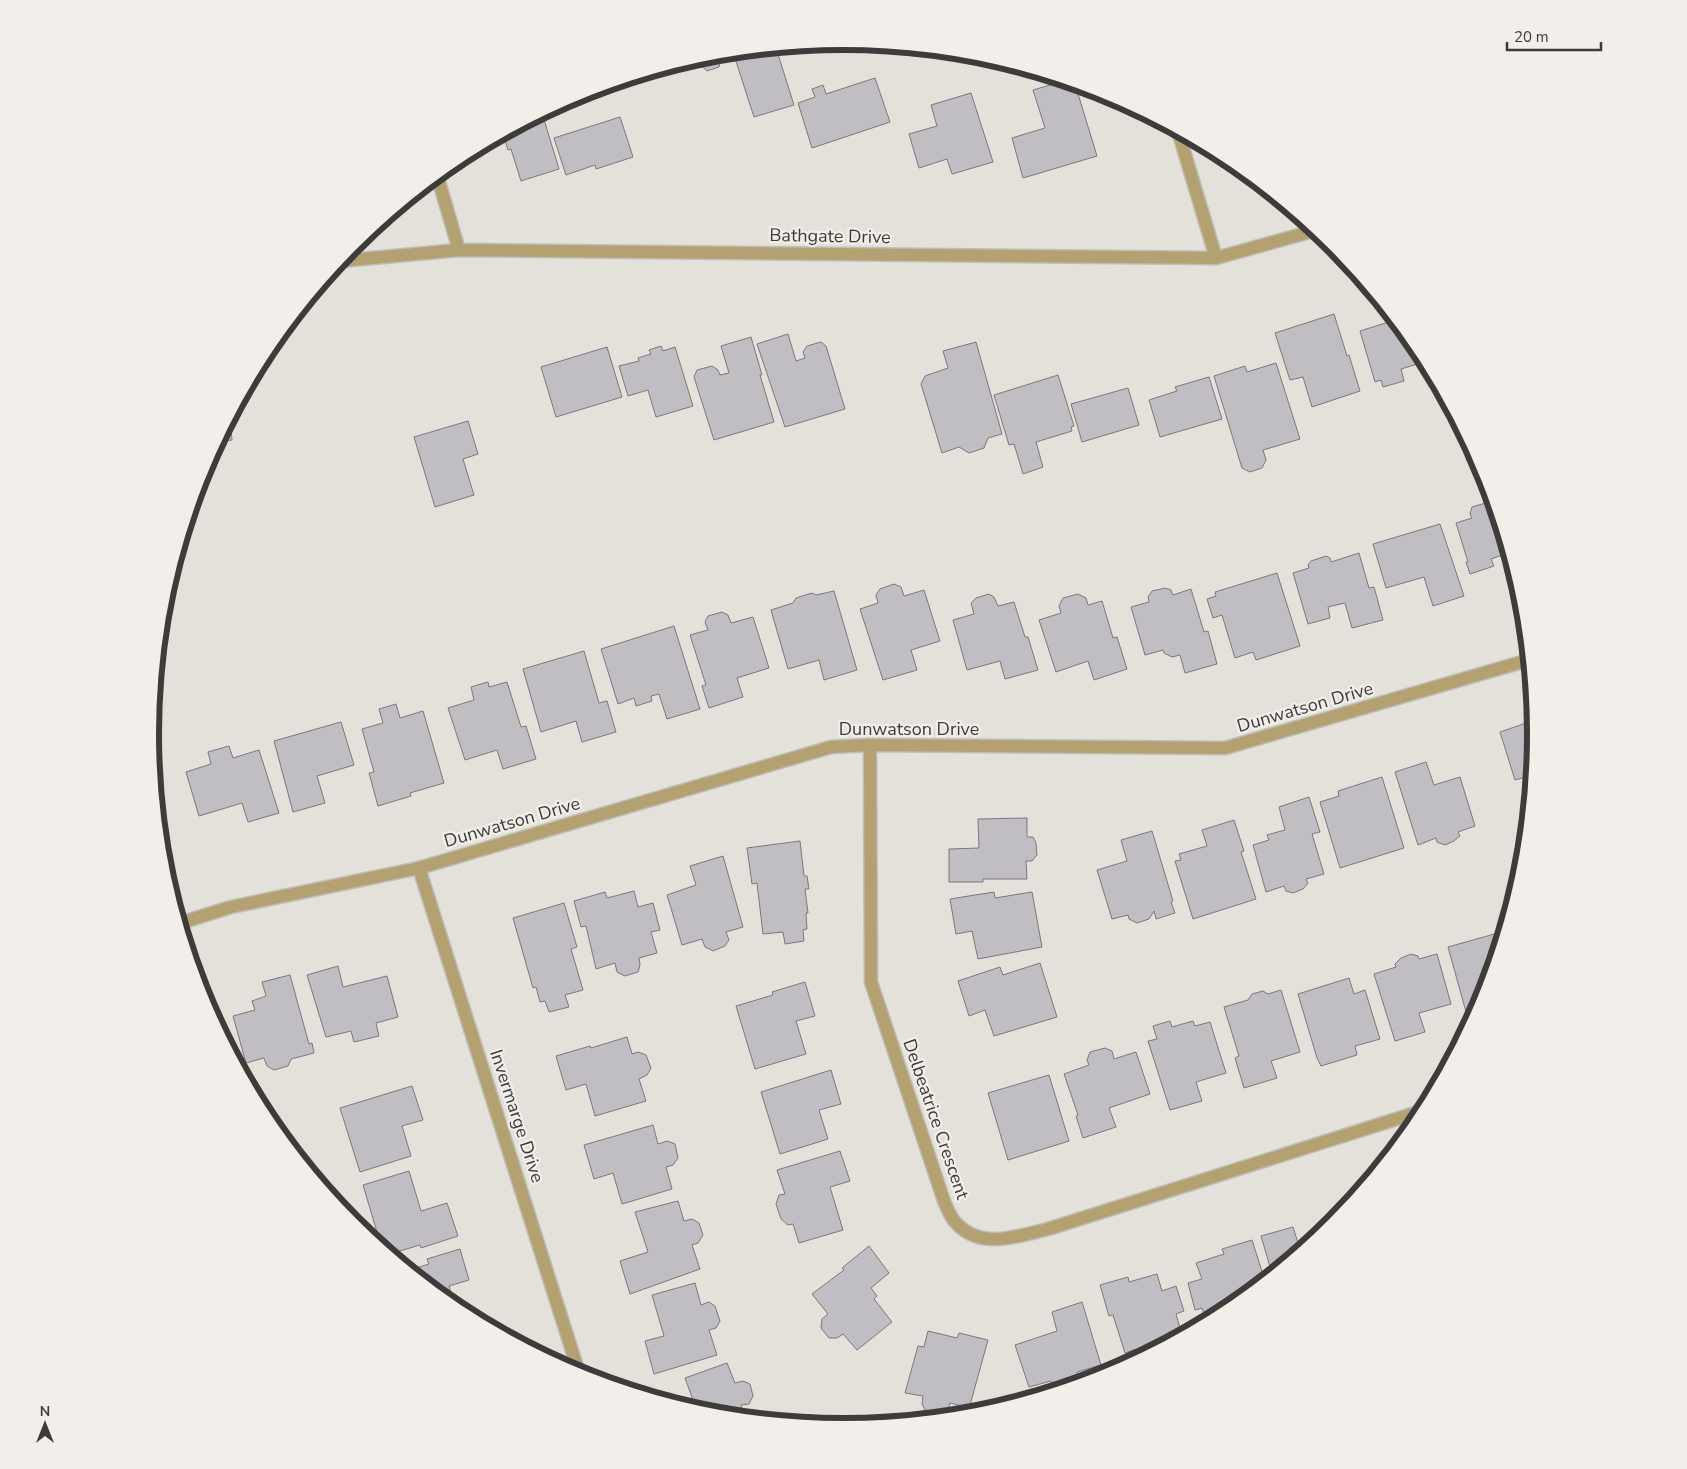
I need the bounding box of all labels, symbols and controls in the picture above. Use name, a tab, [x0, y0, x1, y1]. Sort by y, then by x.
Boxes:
scale bar	[1507, 20, 1601, 52]
text: 20 m	[1514, 27, 1549, 47]
street label: Bathgate Drive	[769, 223, 891, 249]
street label: Dunwatson Drive	[1234, 676, 1376, 738]
street label: Dunwatson Drive	[839, 717, 979, 741]
street label: Dunwatson Drive	[441, 791, 583, 853]
street label: Delbeatrice Crescent	[897, 1036, 975, 1203]
street label: Invermarge Drive	[484, 1046, 550, 1186]
north arrow	[20, 1399, 70, 1449]
text: N	[40, 1402, 50, 1421]

